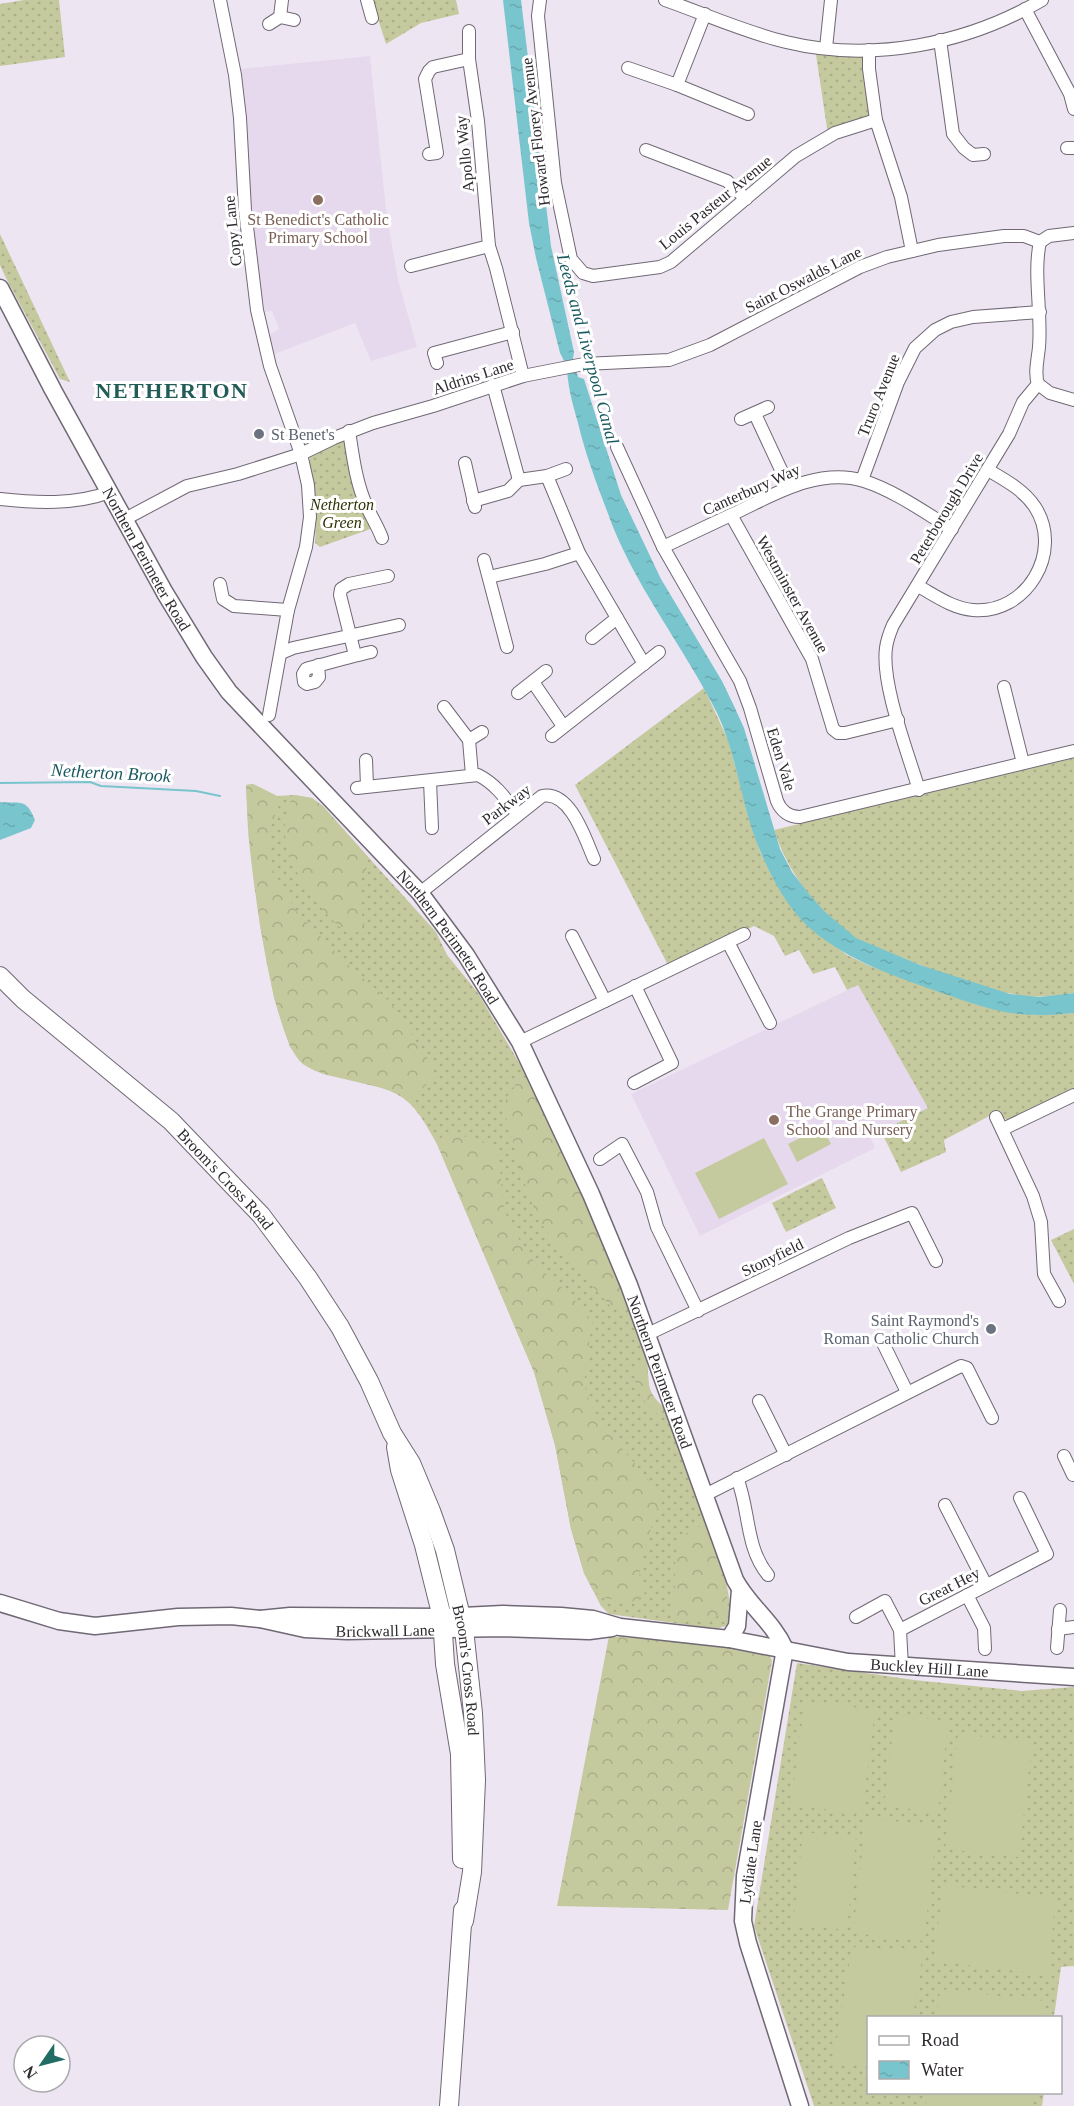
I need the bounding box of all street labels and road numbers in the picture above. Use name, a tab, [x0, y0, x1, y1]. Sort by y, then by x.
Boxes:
street label: Howard Florey Avenue	[518, 57, 554, 207]
street label: Apollo Way	[452, 115, 478, 193]
street label: Louis Pasteur Avenue	[656, 152, 775, 253]
street label: Copy Lane	[220, 195, 246, 267]
street label: Saint Oswalds Lane	[742, 243, 864, 316]
street label: Truro Avenue	[854, 351, 903, 439]
street label: Aldrins Lane	[431, 355, 516, 398]
street label: Peterborough Drive	[907, 450, 987, 567]
street label: Canterbury Way	[700, 460, 803, 519]
street label: Northern Perimeter Road	[99, 484, 194, 634]
street label: Westminster Avenue	[753, 533, 832, 656]
street label: Eden Vale	[764, 726, 799, 793]
street label: Parkway	[479, 781, 534, 829]
street label: Northern Perimeter Road	[394, 867, 502, 1007]
street label: Broom's Cross Road	[174, 1125, 277, 1233]
street label: Stonyfield	[739, 1235, 806, 1281]
street label: Northern Perimeter Road	[624, 1293, 695, 1451]
street label: Great Hey	[916, 1564, 983, 1610]
street label: Broom's Cross Road	[449, 1603, 482, 1736]
street label: Brickwall Lane	[335, 1621, 435, 1640]
street label: Buckley Hill Lane	[870, 1656, 989, 1680]
street label: Lydiate Lane	[736, 1819, 766, 1905]

